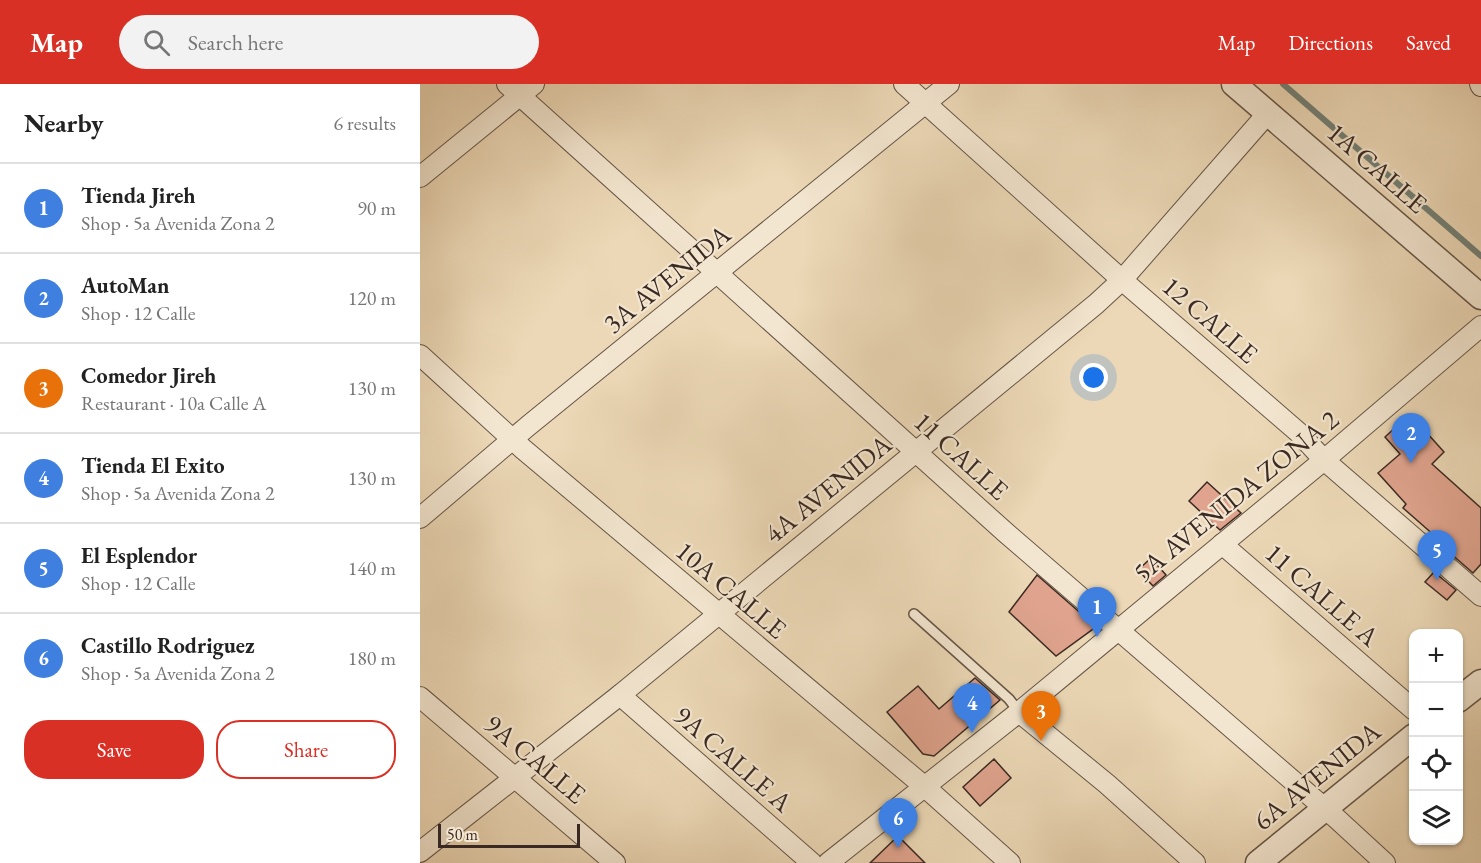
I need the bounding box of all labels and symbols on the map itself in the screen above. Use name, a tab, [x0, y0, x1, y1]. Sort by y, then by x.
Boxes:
street label: 1A CALLE	[1320, 115, 1435, 221]
street label: 3A AVENIDA	[596, 216, 738, 341]
street label: 12 CALLE	[1155, 268, 1266, 371]
your location	[1079, 363, 1108, 392]
street label: 5A AVENIDA ZONA 2	[1126, 402, 1346, 589]
street label: 11 CALLE	[907, 404, 1016, 507]
pin: 2	[1392, 414, 1430, 463]
street label: 4A AVENIDA	[757, 426, 899, 551]
pin: 5	[1418, 530, 1456, 580]
street label: 10A CALLE	[669, 533, 794, 646]
street label: 11 CALLE A	[1258, 535, 1387, 654]
pin: 1	[1078, 588, 1116, 637]
pin: 4	[952, 684, 992, 733]
pin: 3	[1022, 692, 1060, 741]
street label: 9A CALLE A	[667, 698, 800, 820]
street label: 9A CALLE	[477, 706, 593, 811]
street label: 6A AVENIDA	[1246, 713, 1388, 838]
pin: 6	[878, 798, 918, 848]
scale bar	[438, 821, 580, 848]

